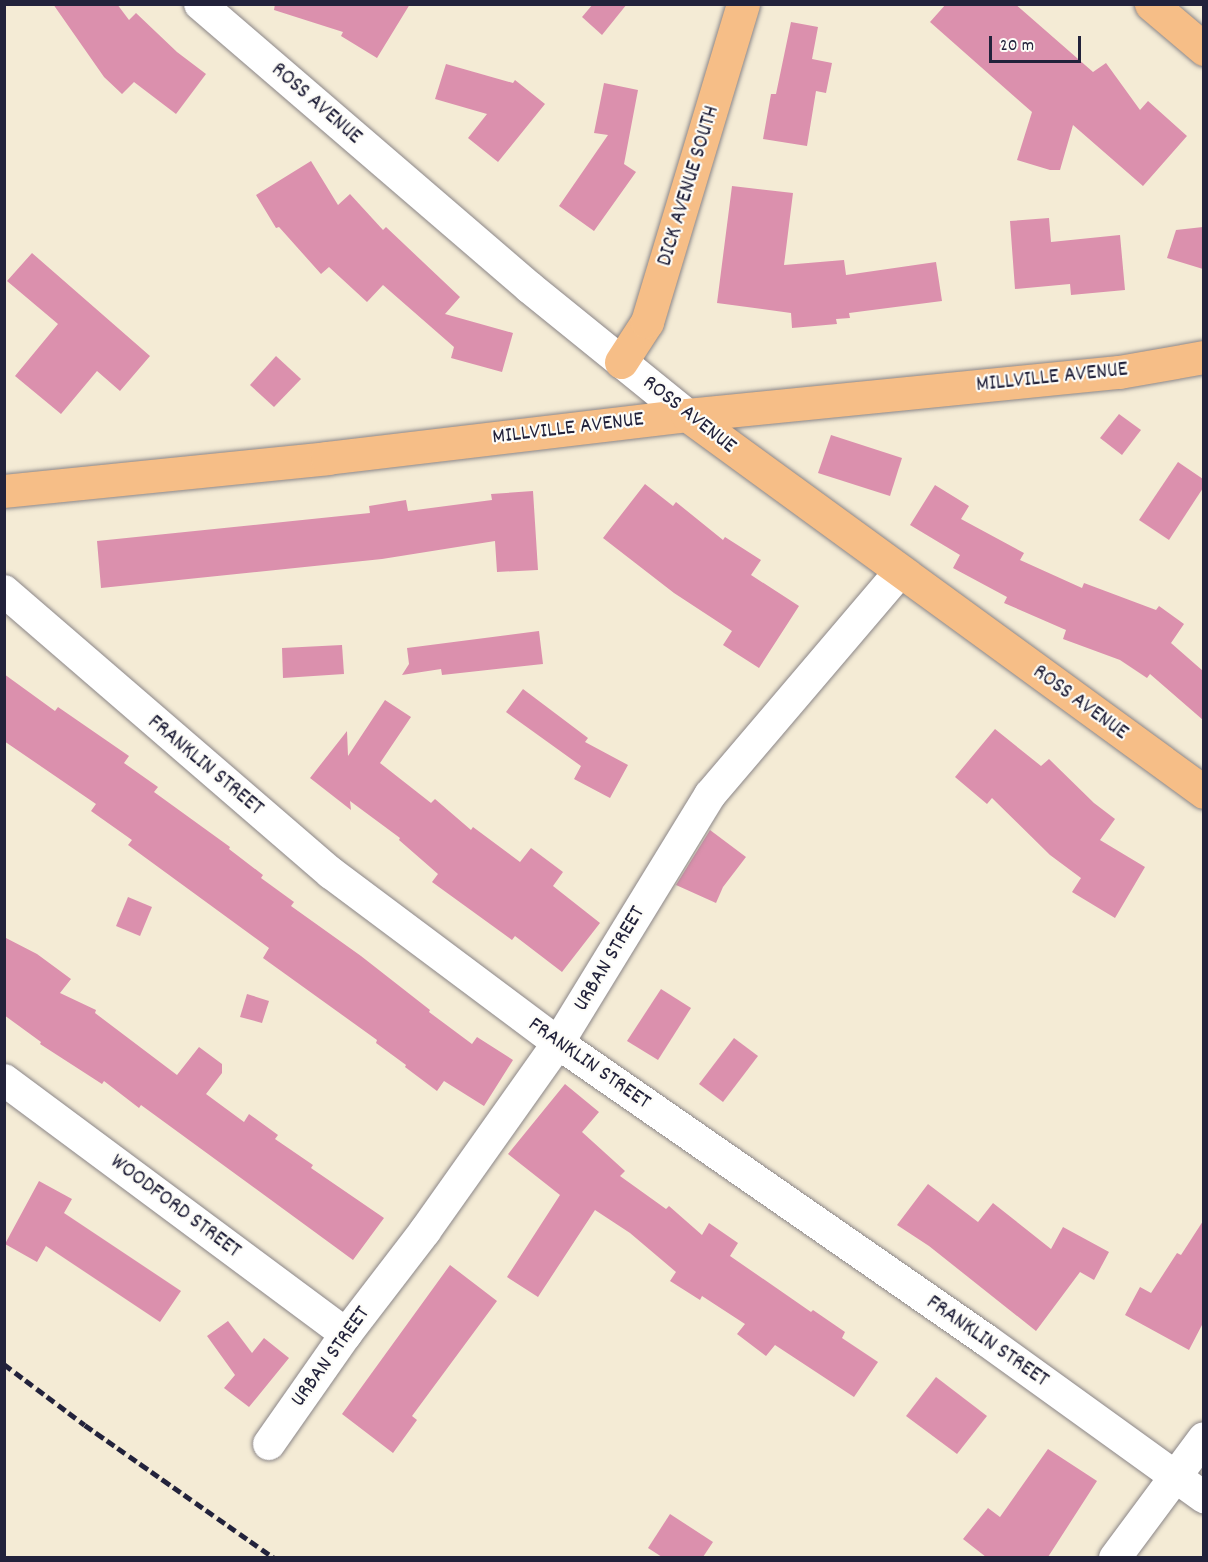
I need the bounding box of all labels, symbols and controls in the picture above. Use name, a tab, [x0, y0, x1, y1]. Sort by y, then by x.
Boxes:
scale bar	[992, 24, 1084, 62]
text: 20 m	[1000, 34, 1034, 59]
street label: ROSS AVENUE	[265, 57, 367, 151]
street label: DICK AVENUE SOUTH	[652, 103, 726, 269]
street label: MILLVILLE AVENUE	[975, 357, 1129, 399]
street label: ROSS AVENUE	[637, 370, 741, 460]
street label: MILLVILLE AVENUE	[491, 407, 645, 451]
street label: ROSS AVENUE	[1027, 659, 1133, 747]
street label: FRANKLIN STREET	[142, 710, 268, 822]
street label: URBAN STREET	[568, 902, 652, 1016]
street label: FRANKLIN STREET	[523, 1012, 655, 1116]
street label: WOODFORD STREET	[104, 1149, 246, 1265]
street label: FRANKLIN STREET	[921, 1290, 1053, 1394]
street label: URBAN STREET	[286, 1302, 376, 1412]

